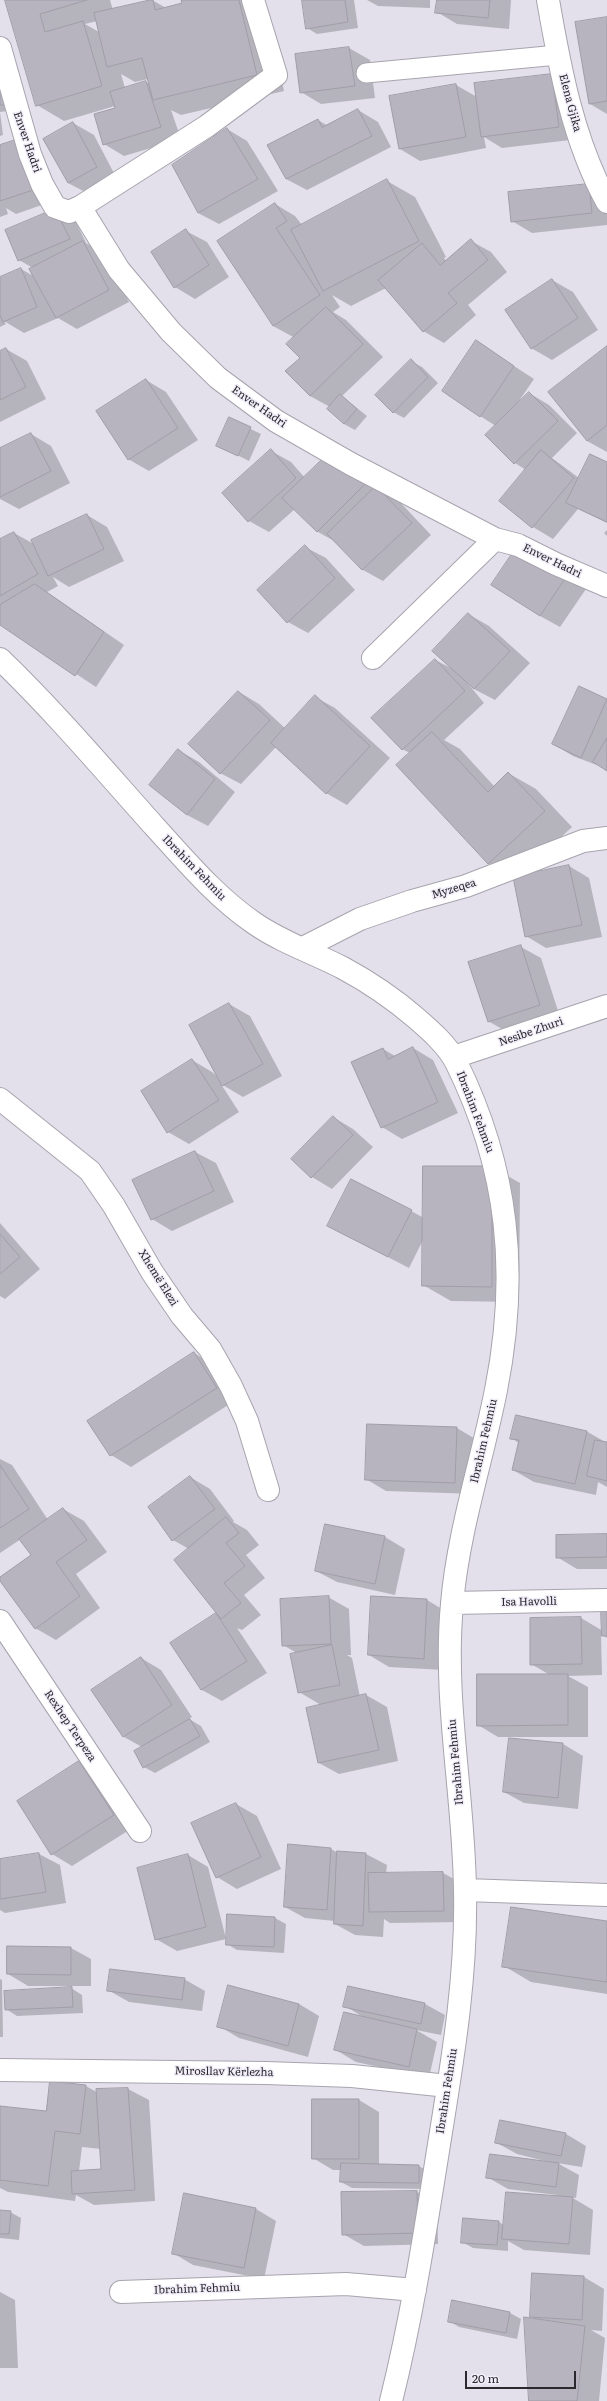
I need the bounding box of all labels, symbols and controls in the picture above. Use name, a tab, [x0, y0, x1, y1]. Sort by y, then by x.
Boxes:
street label: Elena Gjika	[556, 73, 584, 133]
street label: Enver Hadri	[10, 110, 44, 174]
street label: Enver Hadri	[229, 383, 289, 431]
street label: Enver Hadri	[520, 541, 584, 581]
street label: Ibrahim Fehmiu	[159, 832, 229, 904]
street label: Myzeqea	[430, 876, 478, 902]
street label: Nesibe Zhuri	[497, 1015, 565, 1049]
street label: Ibrahim Fehmiu	[453, 1069, 497, 1155]
street label: Xhemë Elezi	[135, 1247, 181, 1309]
street label: Ibrahim Fehmiu	[468, 1397, 500, 1485]
street label: Isa Havolli	[501, 1595, 557, 1609]
street label: Rexhep Terpeza	[41, 1688, 99, 1764]
street label: Ibrahim Fehmiu	[446, 1718, 466, 1806]
street label: Ibrahim Fehmiu	[434, 2047, 460, 2135]
street label: Mirosllav Kërlezha	[174, 2065, 274, 2079]
street label: Ibrahim Fehmiu	[154, 2281, 240, 2297]
scale bar	[467, 2363, 578, 2389]
text: 20 m	[472, 2369, 499, 2387]

